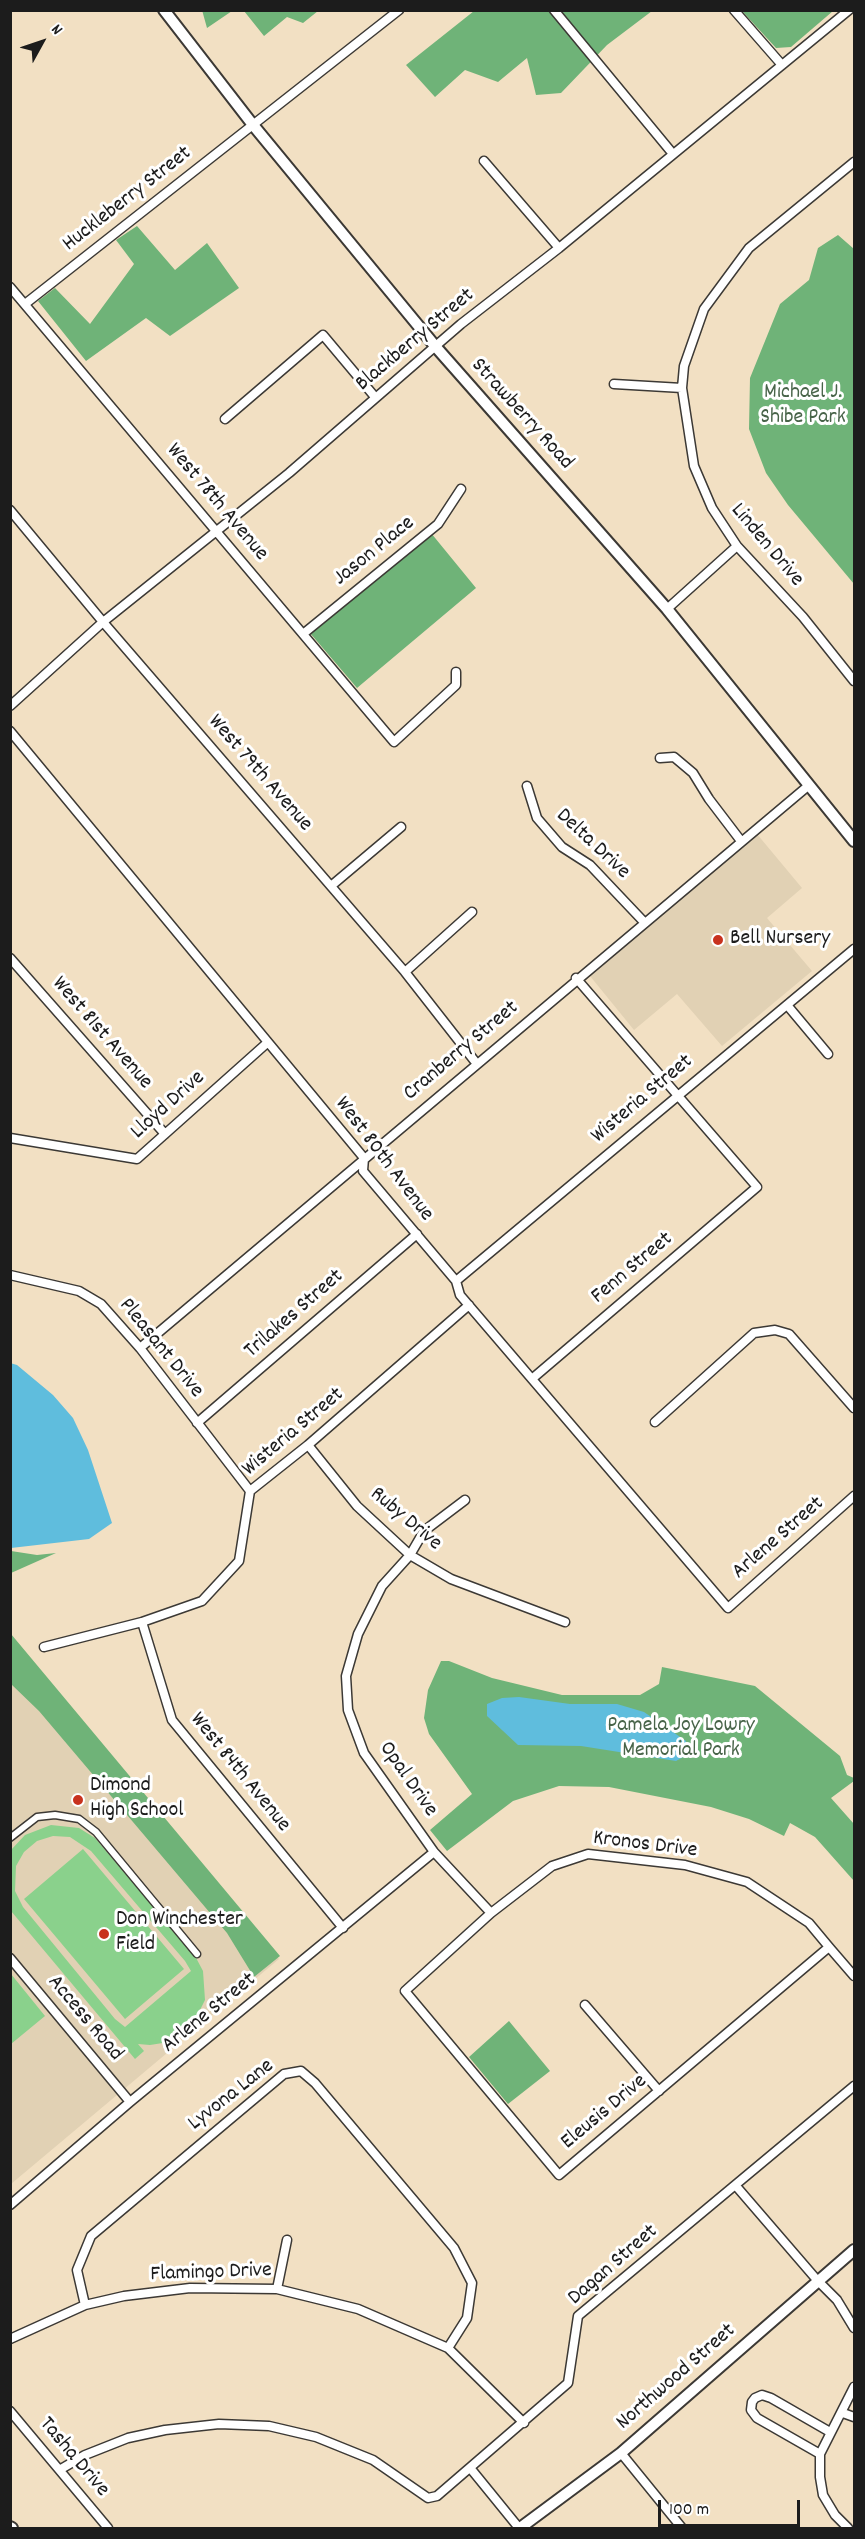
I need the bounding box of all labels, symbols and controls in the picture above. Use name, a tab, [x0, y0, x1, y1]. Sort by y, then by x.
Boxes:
north arrow	[12, 12, 72, 72]
text: N	[45, 20, 68, 41]
street label: Huckleberry Street	[58, 141, 198, 259]
street label: Blackberry Street	[351, 284, 481, 398]
street label: Strawberry Road	[464, 354, 578, 476]
park label: Michael J. Shibe Park	[760, 381, 846, 433]
street label: West 78th Avenue	[159, 439, 273, 567]
street label: Linden Drive	[723, 499, 809, 593]
street label: Jason Place	[329, 511, 421, 593]
street label: West 79th Avenue	[201, 710, 317, 838]
street label: Delta Drive	[549, 804, 635, 886]
place label: Bell Nursery	[730, 927, 830, 953]
marker: Bell Nursery	[711, 933, 725, 947]
street label: West 81st Avenue	[45, 972, 157, 1096]
street label: Cranberry Street	[399, 996, 525, 1108]
street label: Wisteria Street	[587, 1050, 699, 1150]
street label: Lloyd Drive	[126, 1066, 212, 1146]
street label: West 80th Avenue	[328, 1093, 438, 1227]
street label: Fenn Street	[587, 1227, 679, 1311]
street label: Trilakes Street	[240, 1265, 350, 1365]
street label: Pleasant Drive	[112, 1294, 208, 1404]
street label: Wisteria Street	[238, 1383, 350, 1483]
street label: Ruby Drive	[364, 1482, 446, 1558]
street label: Arlene Street	[728, 1492, 830, 1586]
street label: West 84th Avenue	[183, 1708, 295, 1838]
park label: Pamela Joy Lowry Memorial Park	[607, 1714, 755, 1766]
street label: Opal Drive	[372, 1737, 442, 1823]
place label: Dimond High School	[90, 1774, 183, 1826]
marker: Dimond High School	[71, 1793, 85, 1807]
street label: Kronos Drive	[591, 1827, 699, 1865]
place label: Don Winchester Field	[116, 1908, 243, 1960]
marker: Don Winchester Field	[97, 1927, 111, 1941]
street label: Arlene Street	[158, 1968, 262, 2060]
street label: Access Road	[40, 1971, 128, 2067]
street label: Lyvona Lane	[184, 2054, 280, 2138]
street label: Eleusis Drive	[557, 2069, 653, 2157]
street label: Dagan Street	[564, 2220, 664, 2312]
street label: Flamingo Drive	[150, 2259, 272, 2289]
street label: Northwood Street	[612, 2319, 742, 2437]
street label: Tasha Drive	[32, 2413, 114, 2503]
scale bar	[661, 2488, 804, 2526]
text: 100 m	[669, 2498, 709, 2523]

